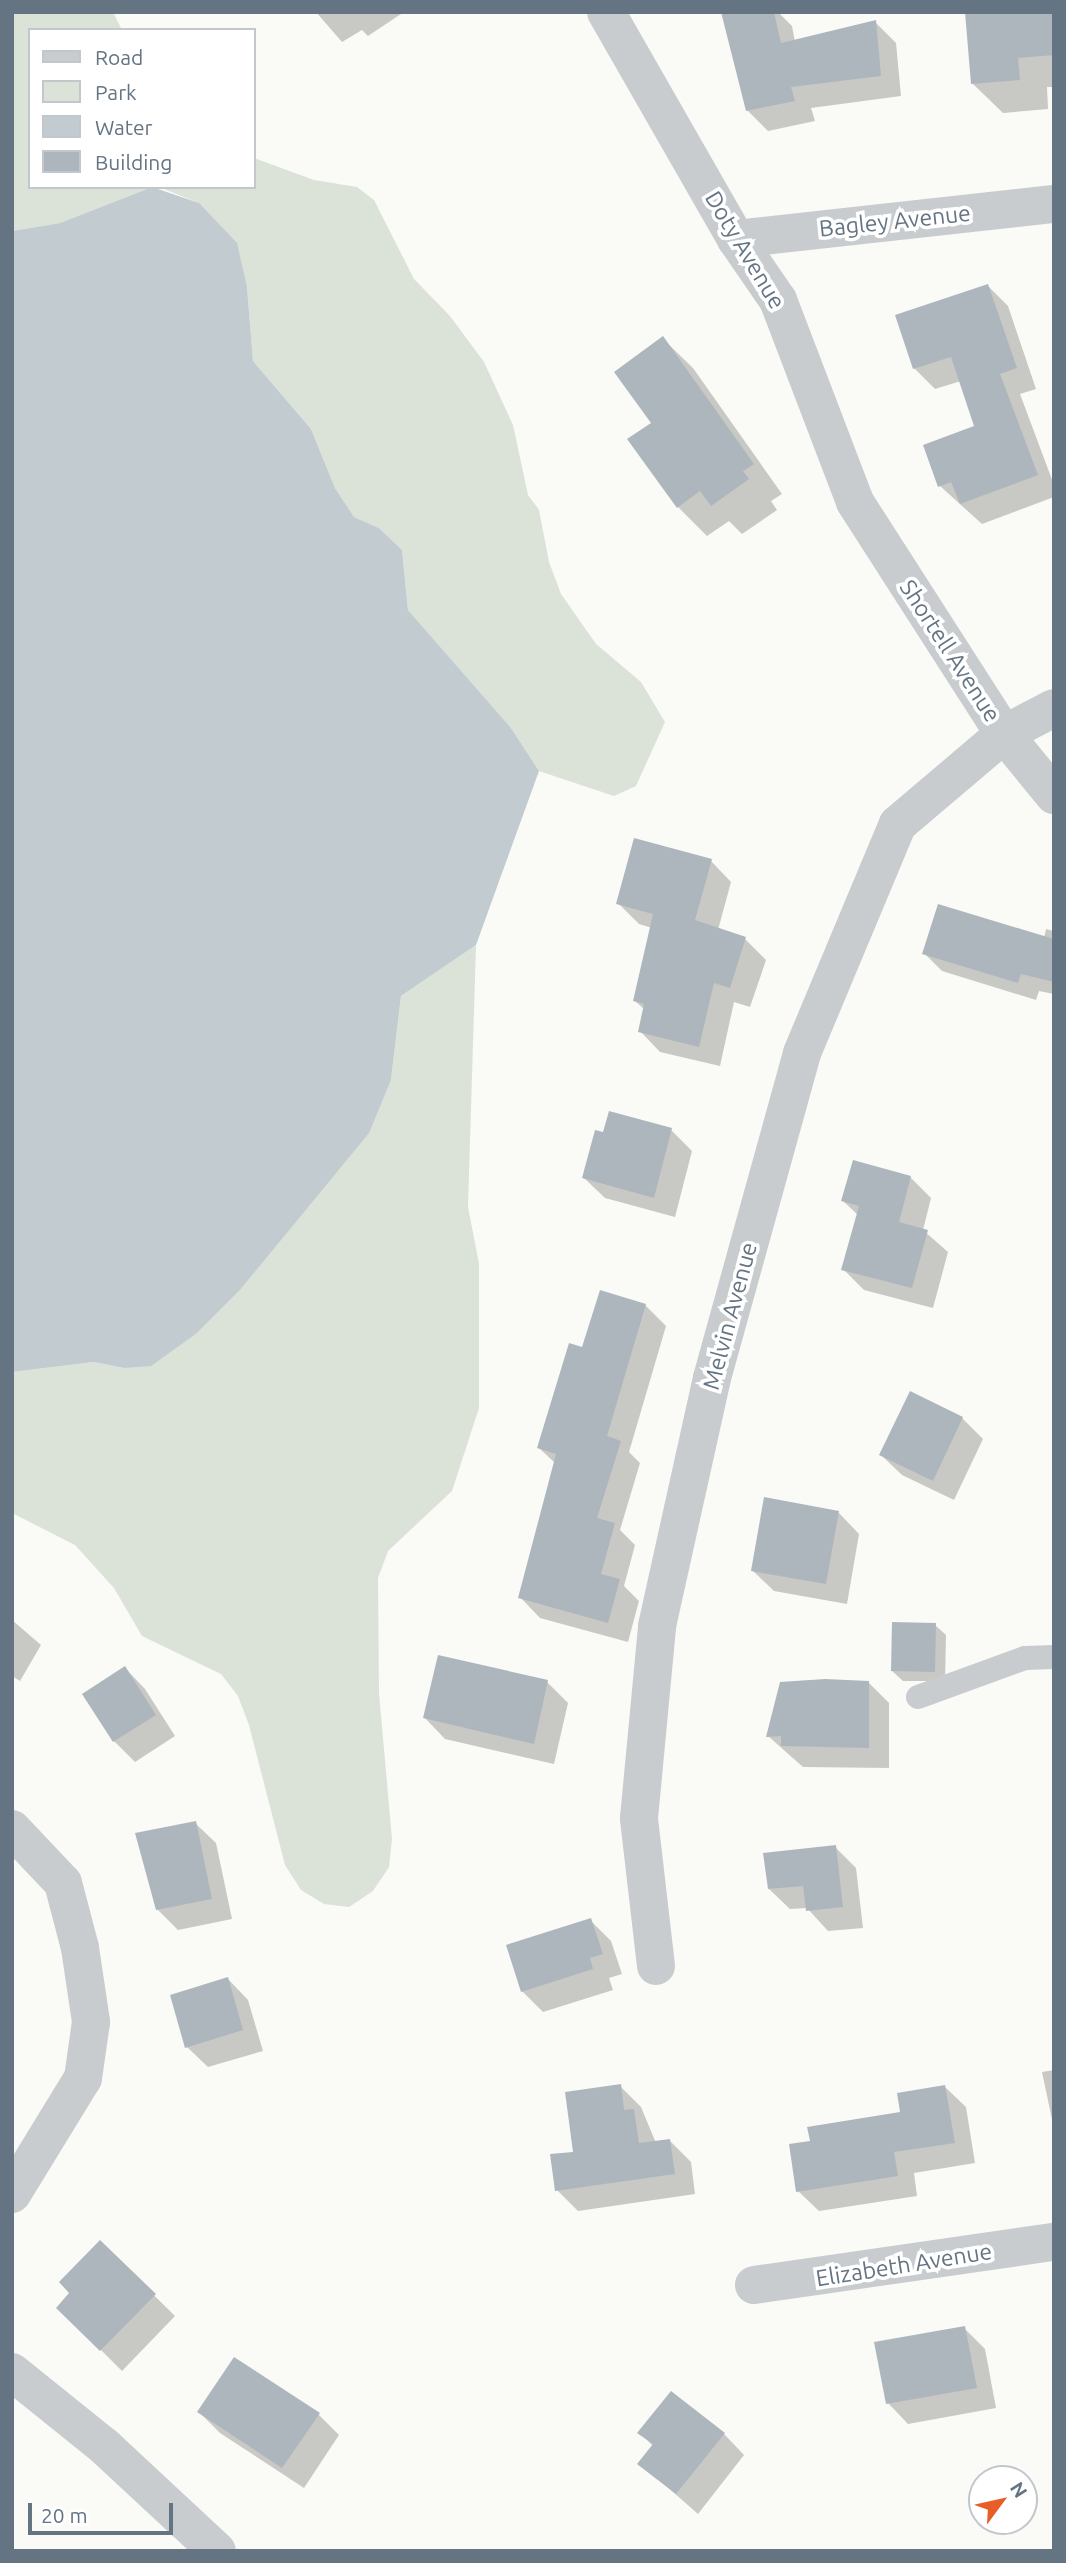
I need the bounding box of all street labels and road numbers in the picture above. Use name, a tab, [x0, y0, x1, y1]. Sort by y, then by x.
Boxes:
street label: Doty Avenue	[699, 186, 791, 314]
street label: Bagley Avenue	[818, 199, 972, 243]
street label: Shortell Avenue	[894, 575, 1006, 727]
street label: Melvin Avenue	[697, 1239, 763, 1393]
street label: Elizabeth Avenue	[814, 2237, 994, 2293]

